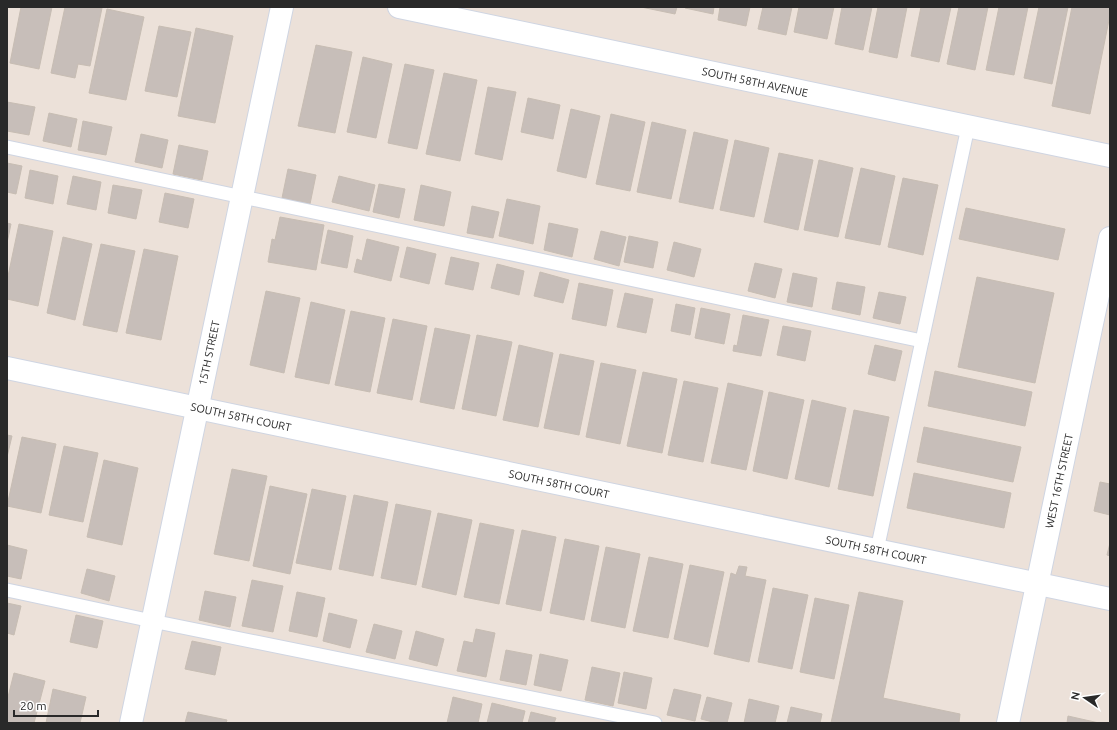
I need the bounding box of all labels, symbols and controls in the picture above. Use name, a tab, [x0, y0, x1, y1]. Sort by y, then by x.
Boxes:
street label: SOUTH 58TH AVENUE	[701, 65, 809, 99]
street label: 15TH STREET	[196, 320, 222, 386]
street label: SOUTH 58TH COURT	[190, 400, 292, 434]
street label: WEST 16TH STREET	[1043, 433, 1075, 529]
street label: SOUTH 58TH COURT	[508, 467, 610, 501]
street label: SOUTH 58TH COURT	[825, 533, 927, 567]
north arrow	[1065, 678, 1105, 718]
text: N	[1068, 690, 1082, 701]
scale bar	[14, 692, 98, 718]
text: 20 m	[20, 699, 47, 712]

